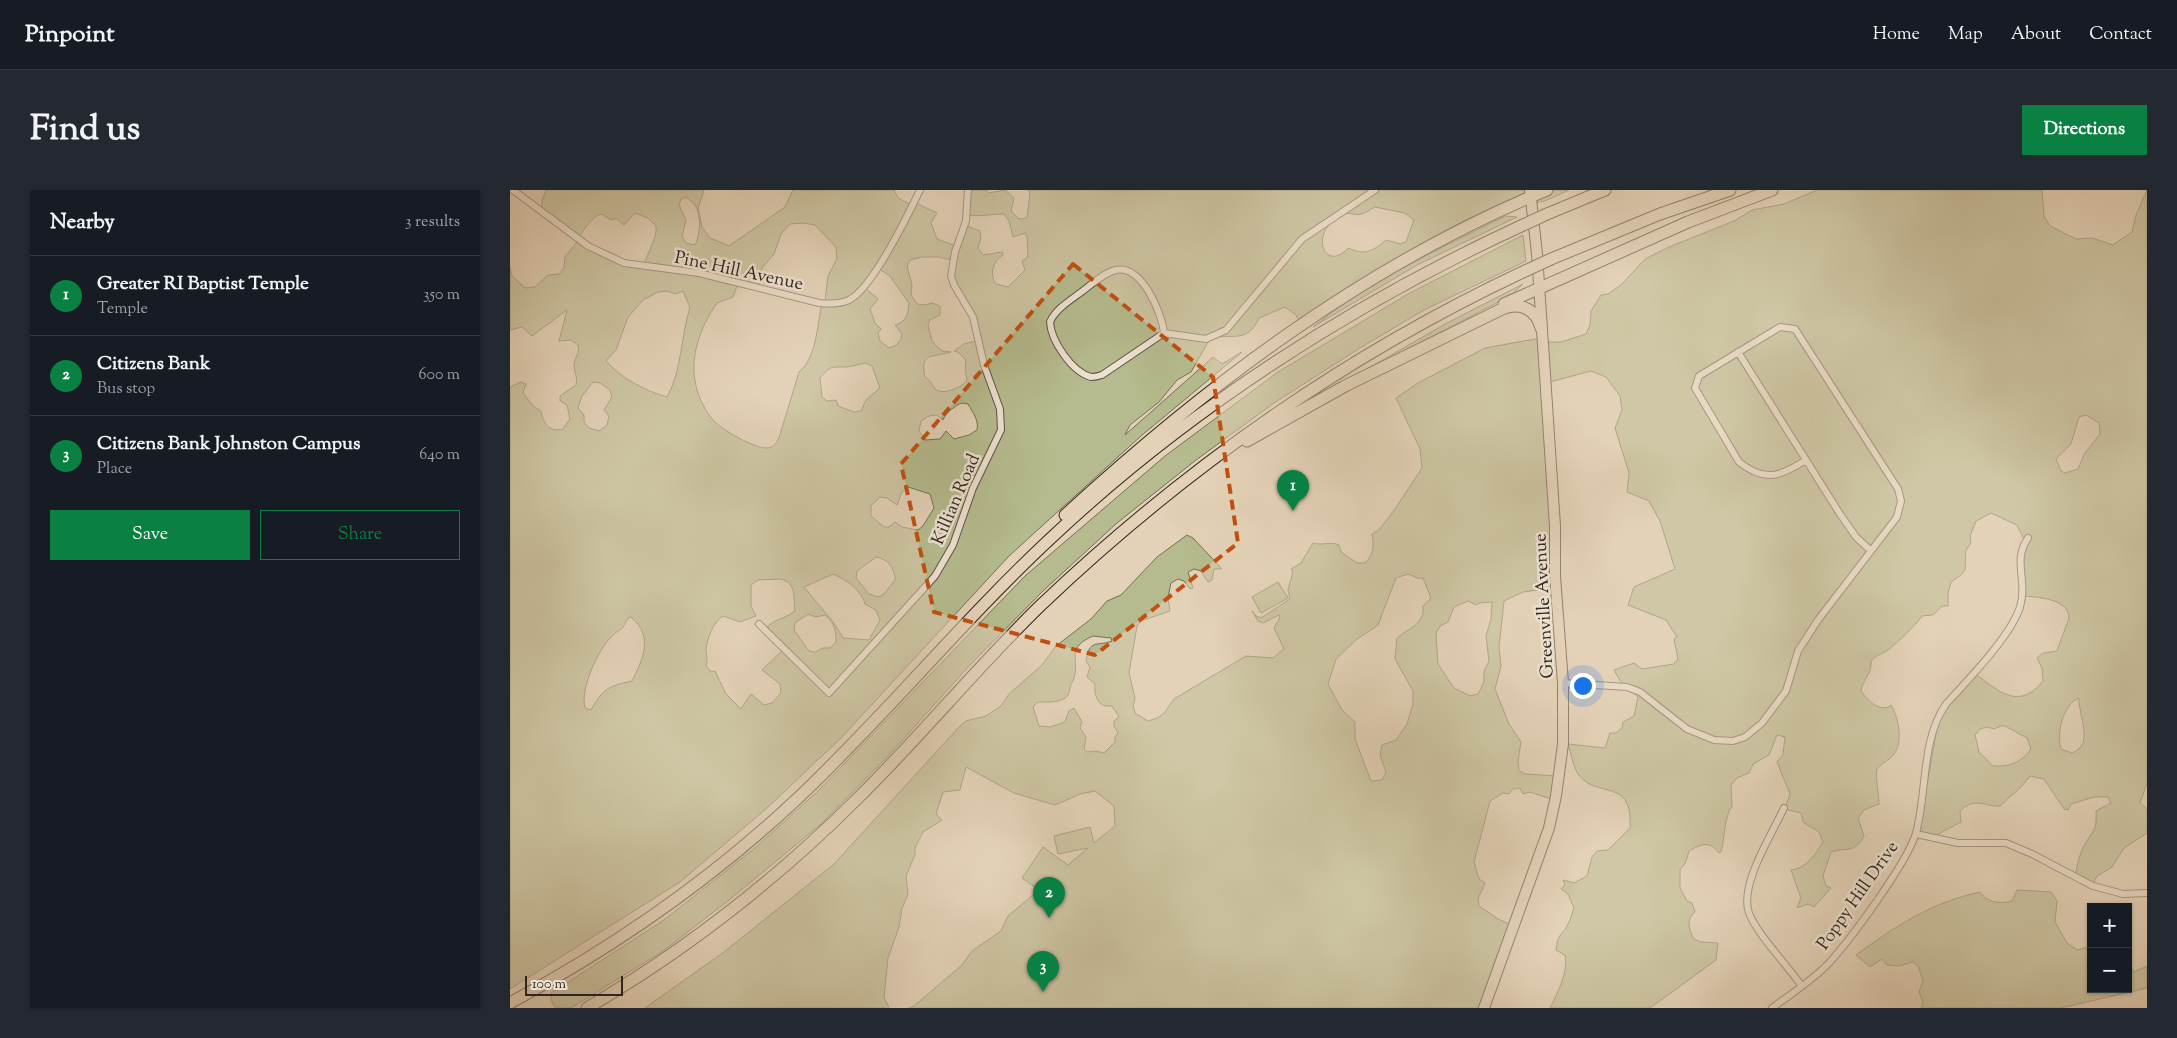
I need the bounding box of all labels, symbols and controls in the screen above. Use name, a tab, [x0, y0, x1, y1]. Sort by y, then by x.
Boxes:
text: Pinpoint	[25, 18, 114, 52]
text: Home	[1873, 22, 1920, 48]
text: Map	[1948, 22, 1983, 48]
text: About	[2011, 22, 2061, 48]
text: Contact	[2089, 22, 2152, 48]
text: Find us	[30, 105, 140, 156]
button: Directions	[2022, 105, 2147, 155]
text: Nearby	[50, 208, 115, 238]
text: 3 results	[405, 211, 460, 234]
street label: Pine Hill Avenue	[672, 246, 805, 298]
text: Greater RI Baptist Temple	[97, 271, 309, 298]
text: 1	[63, 284, 69, 307]
text: 350 m	[423, 284, 460, 307]
text: Temple	[97, 298, 148, 321]
text: Citizens Bank	[97, 351, 210, 378]
text: 2	[62, 364, 70, 387]
text: 600 m	[418, 364, 460, 387]
text: Bus stop	[97, 378, 155, 401]
text: Citizens Bank Johnston Campus	[97, 431, 361, 458]
text: 3	[63, 444, 69, 467]
text: 640 m	[419, 444, 460, 467]
street label: Killian Road	[926, 450, 988, 549]
text: Place	[97, 458, 132, 481]
pin: 1	[1277, 470, 1309, 511]
button: Save	[50, 510, 250, 560]
button: Share	[260, 510, 460, 560]
street label: Greenville Avenue	[1528, 533, 1562, 679]
your location	[1570, 673, 1596, 699]
street label: Poppy Hill Drive	[1811, 836, 1906, 956]
pin: 2	[1033, 877, 1065, 918]
map controls	[2087, 903, 2132, 993]
button: +	[2087, 903, 2132, 948]
button: −	[2087, 948, 2132, 993]
pin: 3	[1027, 951, 1059, 992]
scale bar	[525, 973, 622, 996]
text: 100 m	[532, 975, 566, 995]

